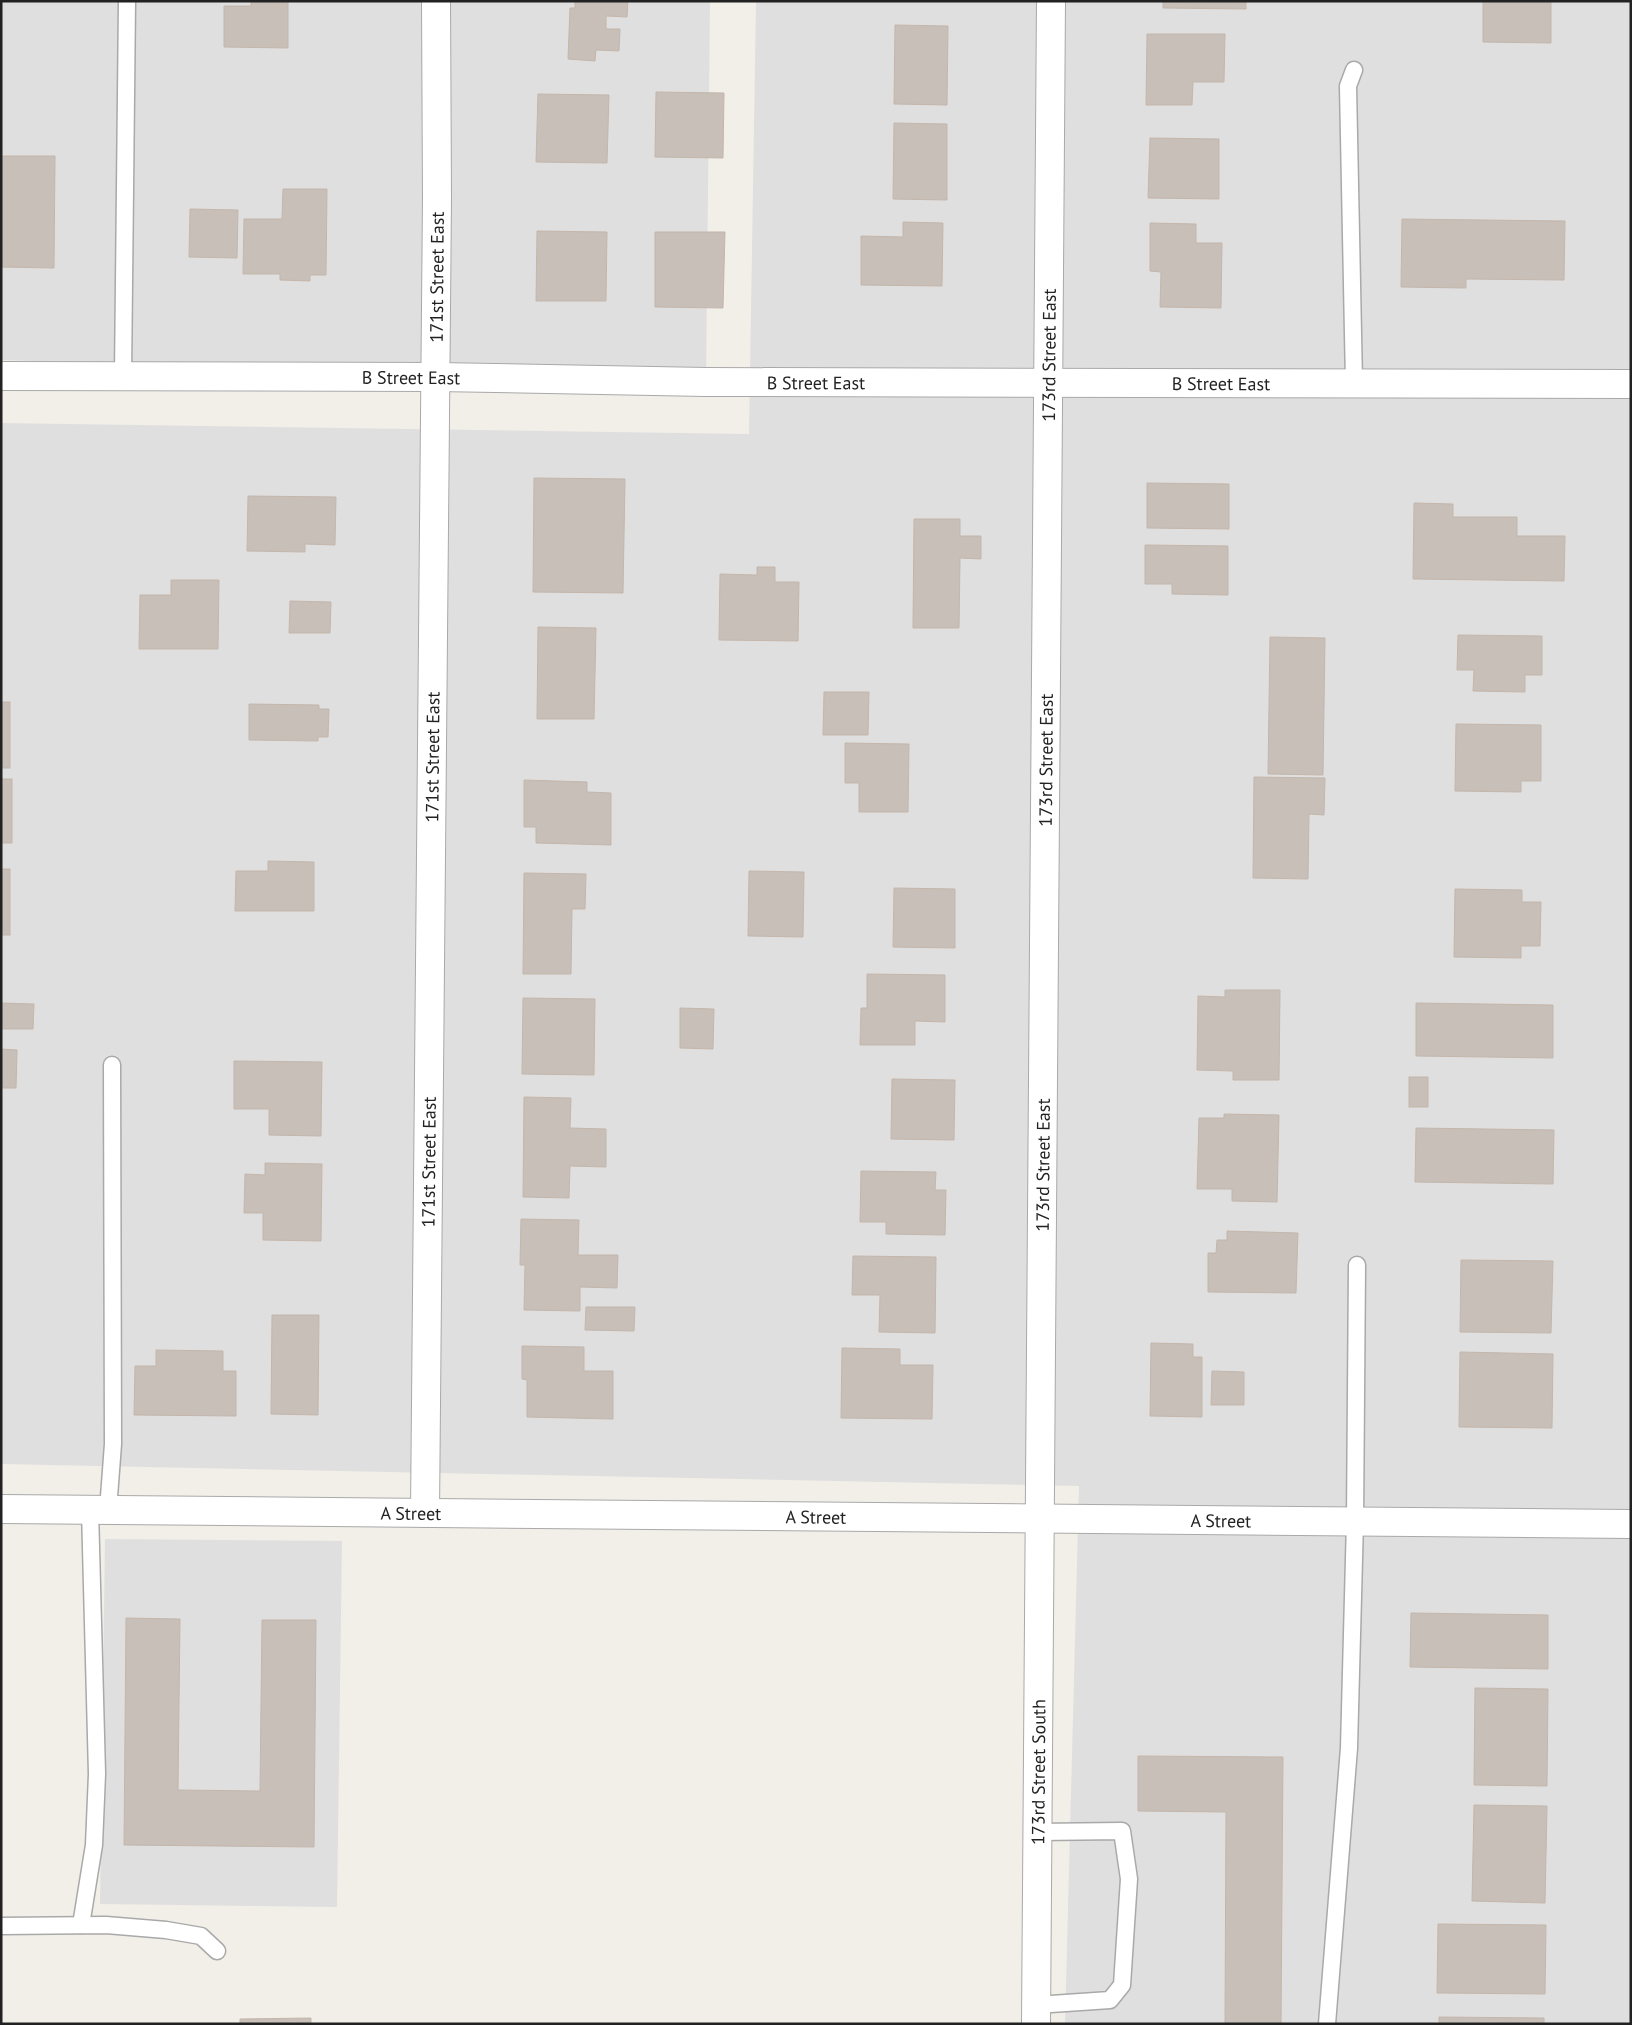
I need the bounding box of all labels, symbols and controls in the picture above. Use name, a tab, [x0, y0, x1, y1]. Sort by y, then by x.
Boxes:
street label: 171st Street East	[424, 211, 448, 343]
street label: 173rd Street East	[1036, 288, 1060, 422]
street label: B Street East	[362, 365, 460, 389]
street label: B Street East	[767, 371, 865, 394]
street label: B Street East	[1172, 372, 1270, 395]
street label: 171st Street East	[420, 691, 444, 823]
street label: 173rd Street East	[1033, 693, 1057, 827]
street label: 171st Street East	[416, 1096, 440, 1228]
street label: 173rd Street East	[1030, 1098, 1054, 1232]
street label: A Street	[381, 1501, 441, 1525]
street label: A Street	[786, 1505, 846, 1528]
street label: A Street	[1191, 1508, 1251, 1532]
street label: 173rd Street South	[1026, 1699, 1050, 1845]

